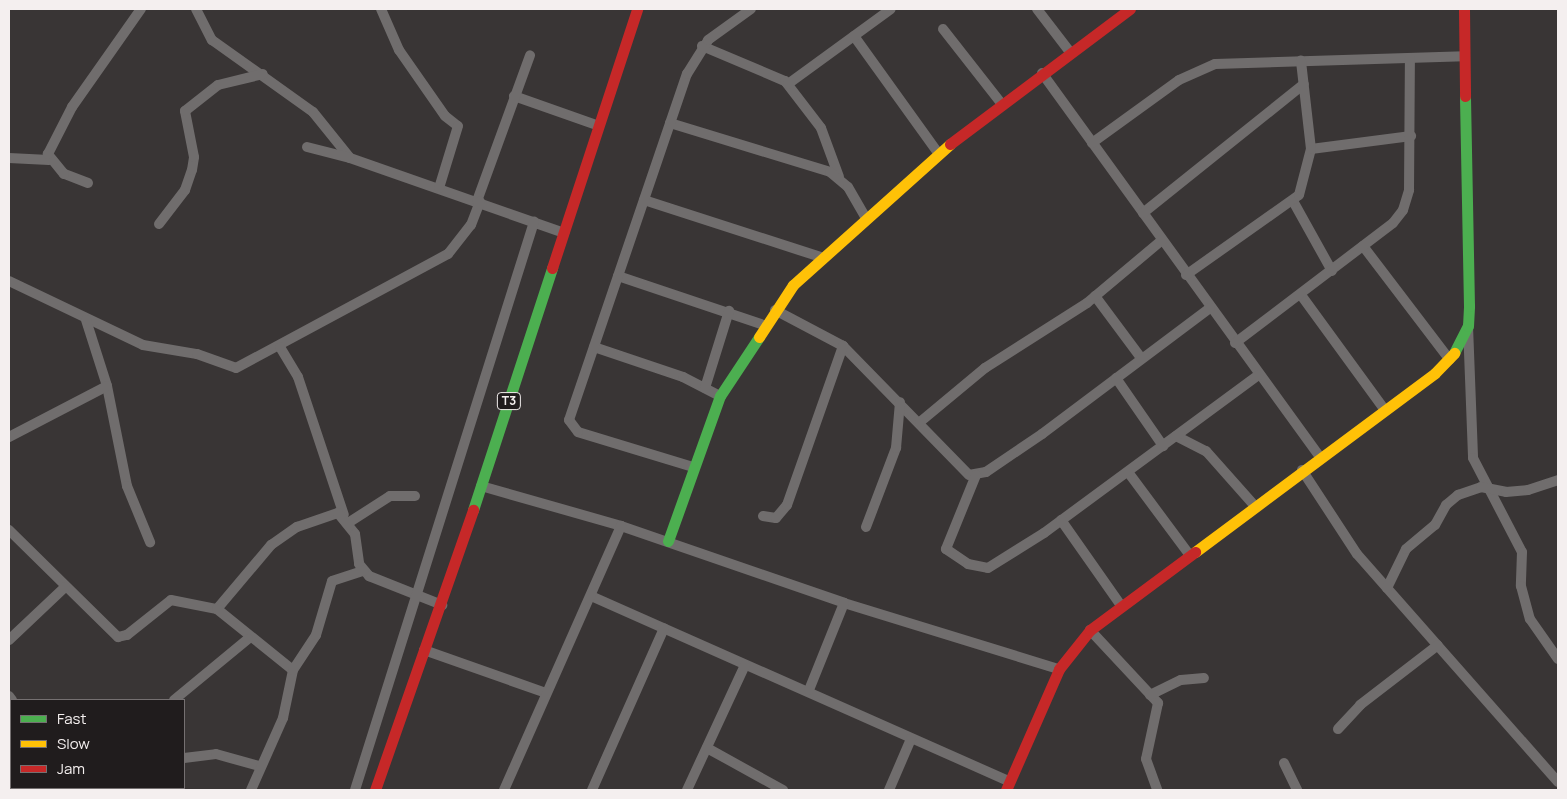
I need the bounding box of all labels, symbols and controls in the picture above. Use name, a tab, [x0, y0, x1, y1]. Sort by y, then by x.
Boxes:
road number: T3	[496, 392, 522, 411]
legend	[10, 699, 185, 789]
text: Fast	[57, 708, 86, 729]
text: Slow	[57, 733, 90, 754]
text: Jam	[57, 758, 85, 779]

